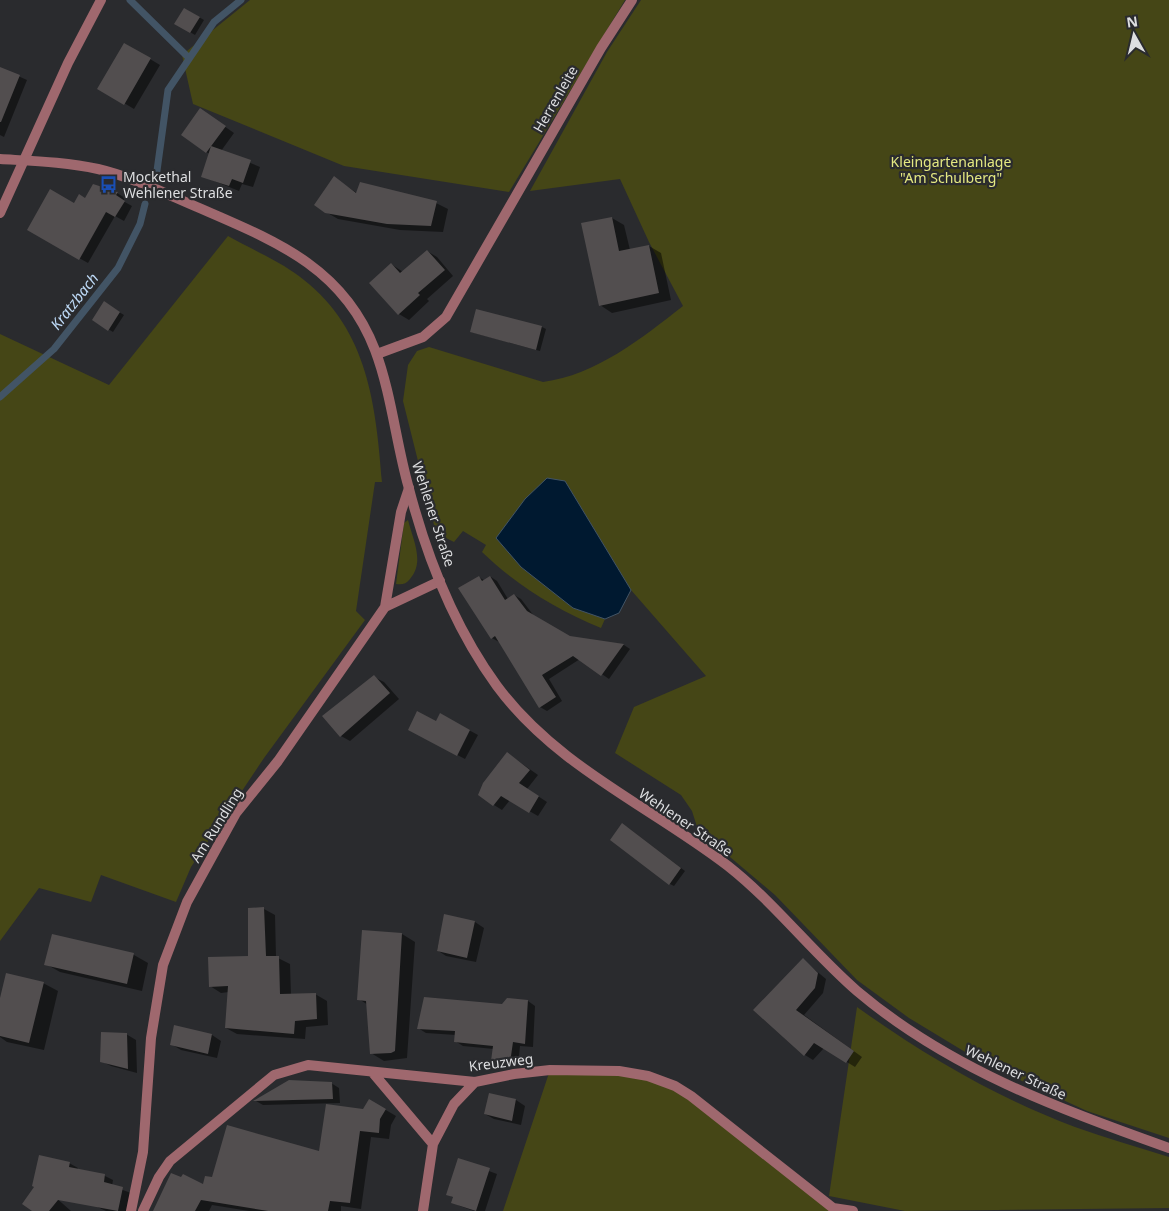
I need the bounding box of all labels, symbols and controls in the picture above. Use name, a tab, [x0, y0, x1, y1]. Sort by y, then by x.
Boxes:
north arrow	[1109, 10, 1159, 60]
text: N	[1125, 11, 1139, 32]
street label: Herrenleite	[528, 62, 582, 136]
park label: Kleingartenanlage "Am Schulberg"	[891, 152, 1011, 187]
place label: Mockethal Wehlener Straße	[123, 167, 233, 202]
bus stop icon: Mockethal Wehlener Straße	[99, 174, 119, 194]
water label: Kratzbach	[46, 268, 102, 334]
street label: Wehlener Straße	[408, 459, 460, 569]
street label: Wehlener Straße	[635, 783, 737, 861]
street label: Am Rundling	[185, 784, 247, 866]
street label: Wehlener Straße	[962, 1040, 1070, 1104]
street label: Kreuzweg	[468, 1049, 534, 1075]

